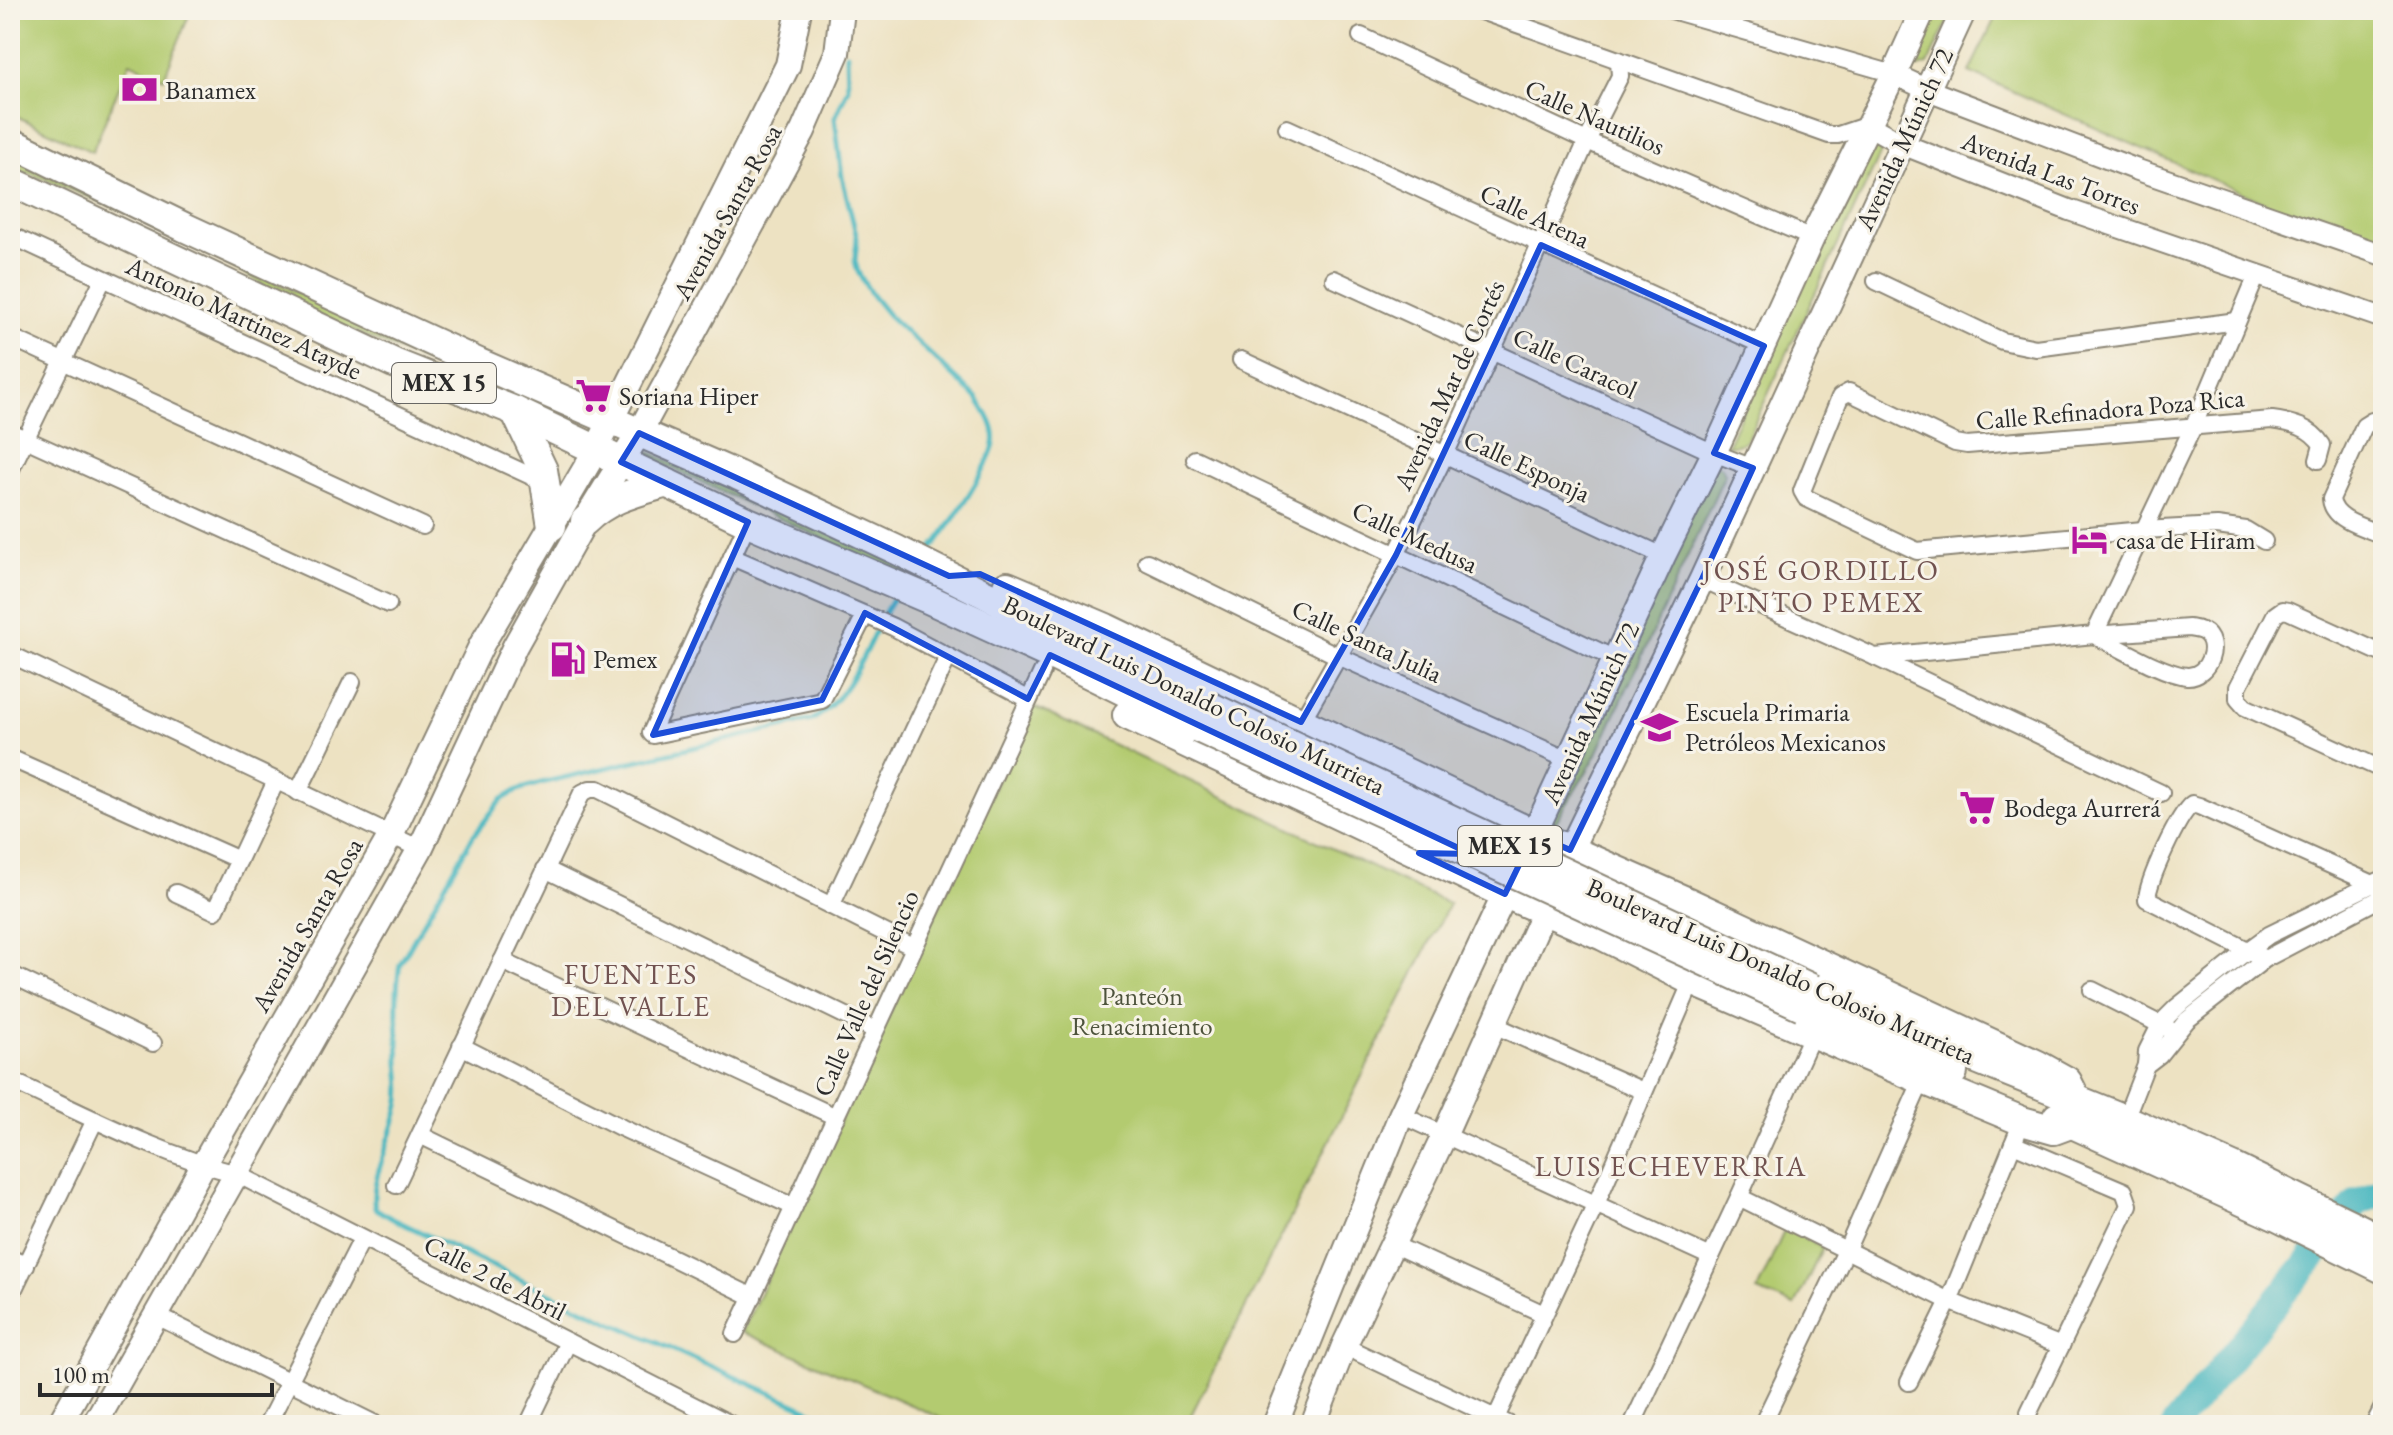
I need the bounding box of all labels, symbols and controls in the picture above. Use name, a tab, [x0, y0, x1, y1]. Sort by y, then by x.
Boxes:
street label: Avenida Múnich 72	[1846, 42, 1961, 236]
bank icon: Banamex	[120, 71, 158, 109]
street label: Calle Nautilios	[1520, 71, 1670, 163]
place label: Banamex	[165, 73, 257, 107]
street label: Avenida Santa Rosa	[664, 118, 790, 307]
street label: Avenida Las Torres	[1956, 123, 2145, 223]
street label: Calle Arena	[1475, 176, 1596, 257]
street label: Antonio Martinez Atayde	[120, 248, 367, 388]
street label: Avenida Mar de Cortés	[1385, 274, 1513, 497]
street label: Calle Caracol	[1507, 319, 1643, 407]
road number: MEX 15	[392, 363, 496, 403]
supermarket icon: Soriana Hiper	[574, 377, 612, 415]
place label: Soriana Hiper	[619, 379, 759, 413]
street label: Calle Refinadora Poza Rica	[1974, 380, 2246, 438]
street label: Calle Esponja	[1458, 422, 1596, 510]
street label: Calle Medusa	[1347, 493, 1484, 581]
hotel icon: casa de Hiram	[2071, 521, 2109, 559]
place label: casa de Hiram	[2116, 523, 2256, 557]
district label: JOSÉ GORDILLO PINTO PEMEX	[1700, 552, 1940, 620]
street label: Boulevard Luis Donaldo Colosio Murrieta	[997, 587, 1392, 803]
street label: Calle Santa Julia	[1286, 591, 1448, 691]
street label: Avenida Múnich 72	[1532, 616, 1647, 810]
fuel station icon: Pemex	[548, 640, 586, 678]
place label: Pemex	[593, 642, 658, 676]
place label: Escuela Primaria Petróleos Mexicanos	[1685, 695, 1886, 759]
school or university icon: Escuela Primaria Petróleos Mexicanos	[1640, 708, 1678, 746]
supermarket icon: Bodega Aurrerá	[1959, 789, 1997, 827]
place label: Bodega Aurrerá	[2004, 791, 2161, 825]
road number: MEX 15	[1458, 826, 1562, 866]
street label: Avenida Santa Rosa	[243, 831, 371, 1019]
street label: Boulevard Luis Donaldo Colosio Murrieta	[1581, 870, 1981, 1073]
street label: Calle Valle del Silencio	[805, 884, 927, 1102]
district label: FUENTES DEL VALLE	[551, 956, 711, 1024]
park label: Panteón Renacimiento	[1071, 979, 1213, 1043]
district label: LUIS ECHEVERRIA	[1535, 1148, 1807, 1184]
street label: Calle 2 de Abril	[418, 1228, 572, 1328]
scale bar	[40, 1347, 272, 1397]
text: 100 m	[52, 1359, 110, 1390]

